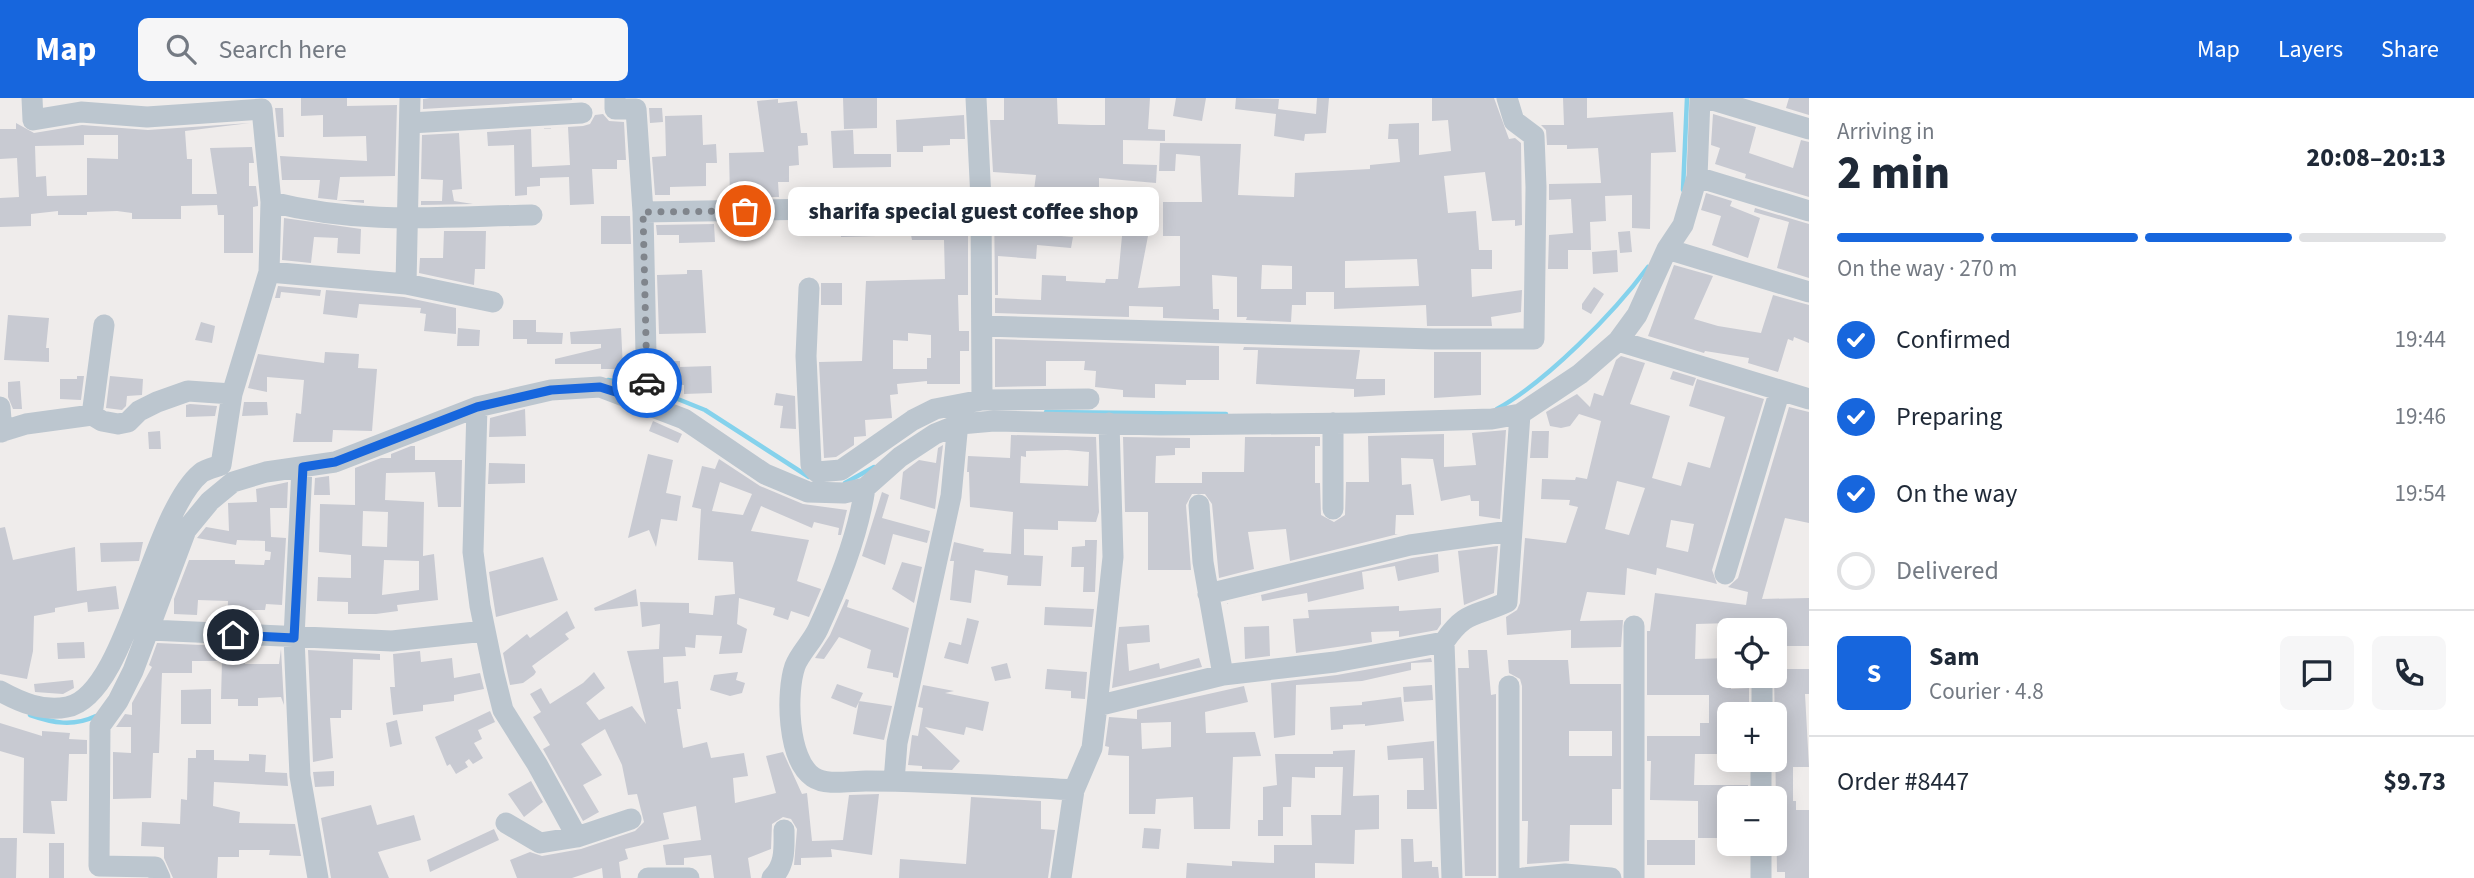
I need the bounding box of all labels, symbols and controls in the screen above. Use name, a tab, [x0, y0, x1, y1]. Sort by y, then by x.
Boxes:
search box	[138, 18, 628, 81]
text: Map	[35, 26, 96, 73]
icon: search	[162, 30, 200, 68]
text: Search here	[218, 31, 347, 68]
text: Map	[2197, 32, 2240, 67]
text: Layers	[2278, 32, 2343, 67]
text: Share	[2381, 32, 2439, 67]
text: Arriving in	[1837, 115, 1935, 148]
text: 20:08–20:13	[2306, 139, 2446, 176]
text: 2 min	[1837, 141, 1950, 206]
pin	[715, 181, 775, 241]
callout: sharifa special guest coffee shop	[787, 186, 1158, 236]
icon: bag	[726, 192, 764, 230]
text: sharifa special guest coffee shop	[809, 195, 1138, 228]
text: On the way · 270 m	[1837, 252, 2017, 285]
icon: check	[1837, 321, 1875, 359]
text: Confirmed	[1896, 321, 2011, 358]
text: 19:44	[2395, 323, 2446, 356]
courier	[612, 348, 682, 418]
icon: car	[628, 364, 666, 402]
icon: check	[1837, 398, 1875, 436]
text: Preparing	[1896, 398, 2002, 435]
text: 19:46	[2395, 400, 2446, 433]
icon: check	[1837, 475, 1875, 513]
text: On the way	[1896, 475, 2017, 512]
text: 19:54	[2395, 477, 2446, 510]
text: Delivered	[1896, 552, 1999, 589]
pin	[203, 605, 263, 665]
icon: home	[214, 616, 252, 654]
map controls	[1717, 618, 1787, 856]
button: locate	[1717, 618, 1787, 688]
button: chat	[2280, 636, 2354, 710]
button: phone	[2372, 636, 2446, 710]
text: Sam	[1929, 638, 1979, 675]
text: S	[1867, 655, 1881, 692]
text: Courier · 4.8	[1929, 675, 2044, 708]
button: +	[1717, 702, 1787, 772]
text: Order #8447	[1837, 763, 1969, 800]
text: $9.73	[2383, 763, 2446, 800]
button: −	[1717, 786, 1787, 856]

